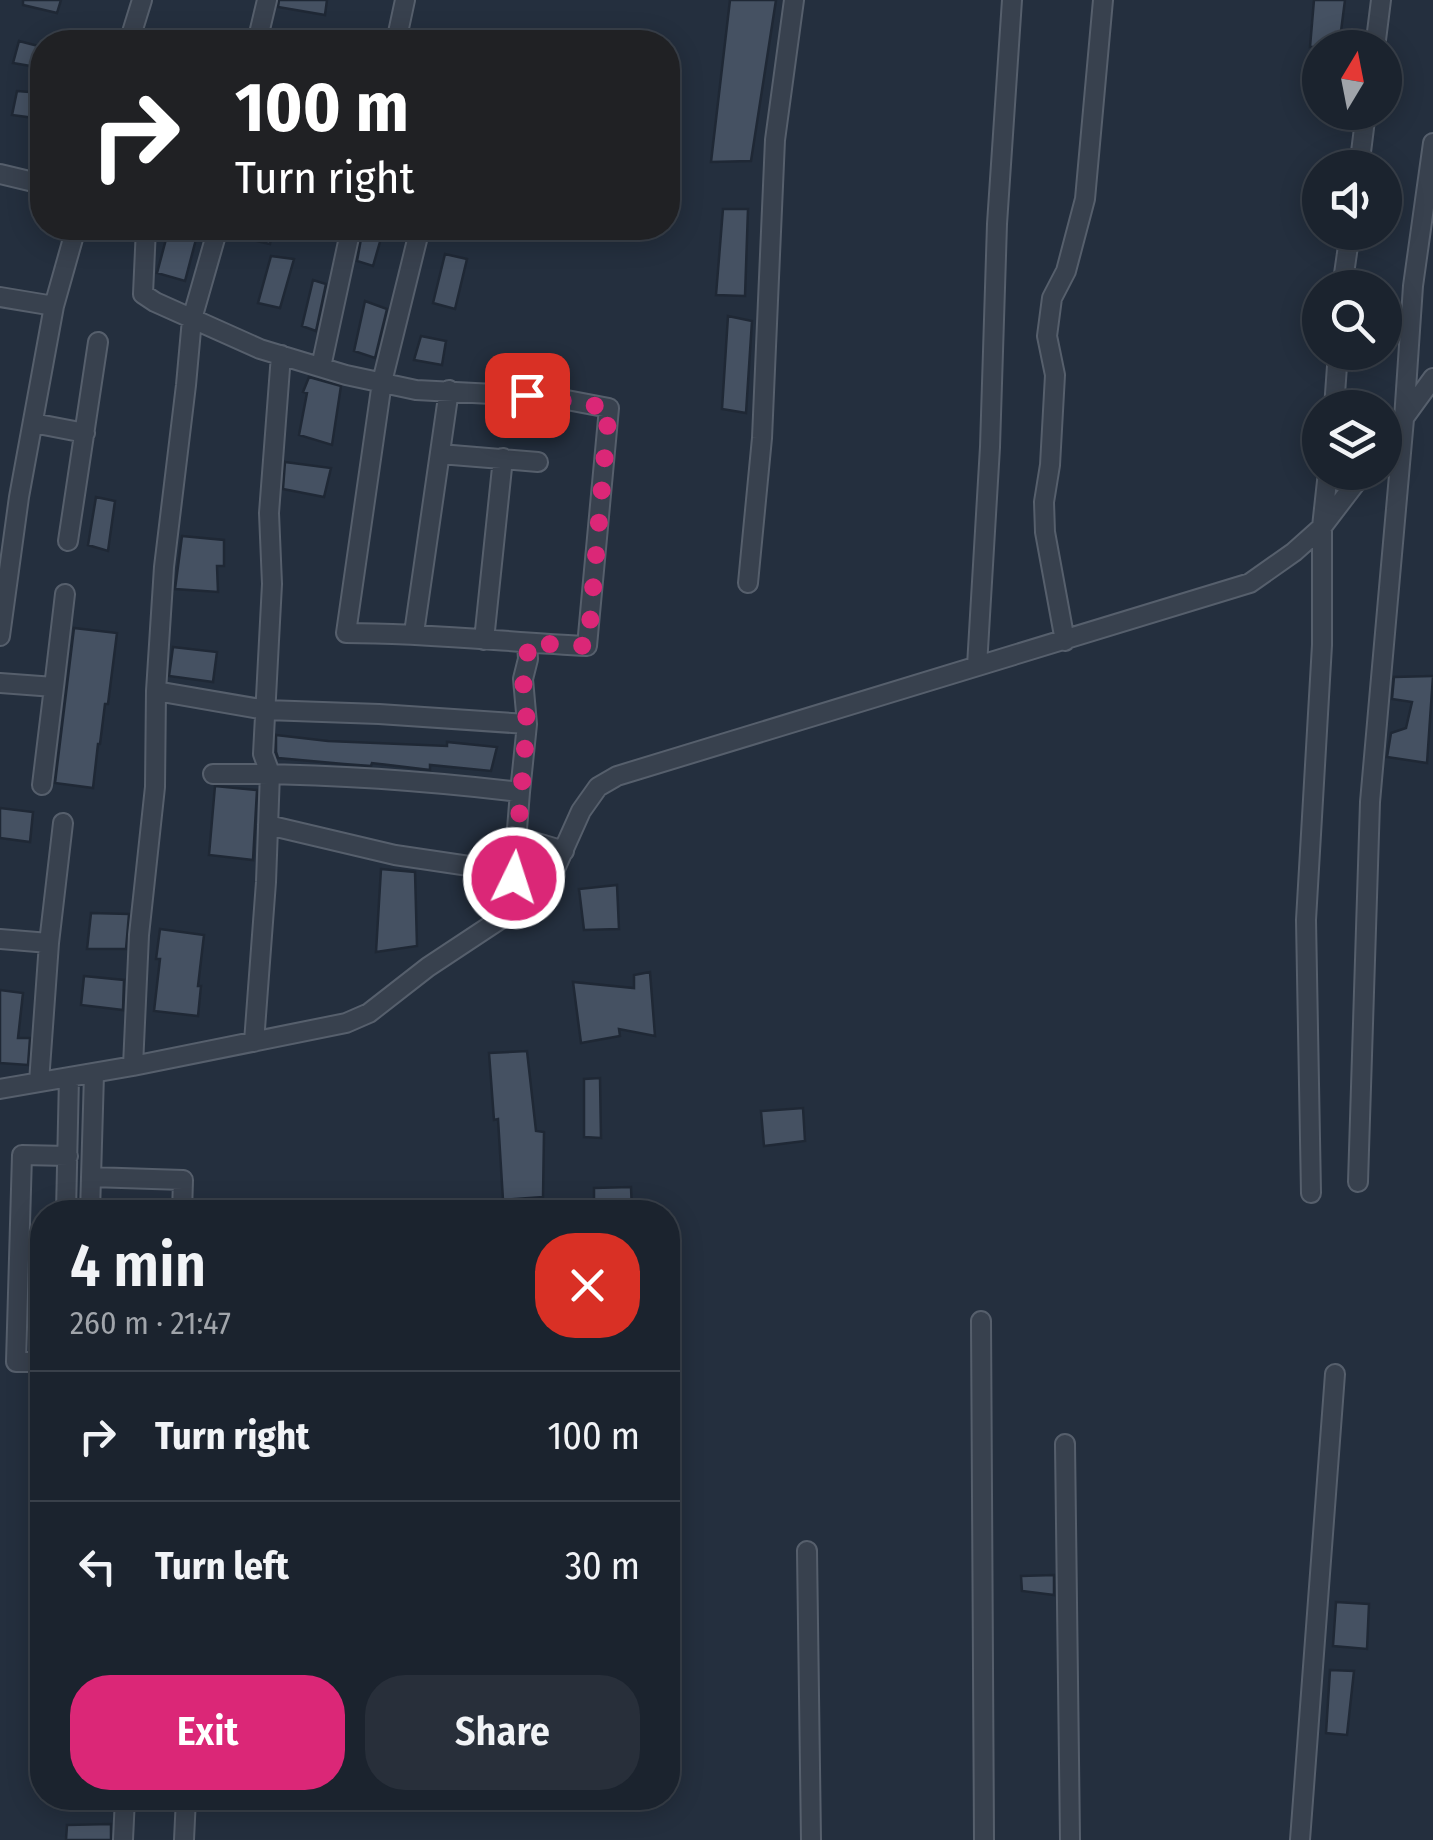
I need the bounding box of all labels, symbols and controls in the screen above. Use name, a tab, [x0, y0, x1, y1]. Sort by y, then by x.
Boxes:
north arrow	[1302, 30, 1402, 130]
map controls	[1302, 30, 1402, 490]
text: 100 m	[235, 66, 409, 150]
icon: right	[70, 70, 200, 200]
button: sound	[1302, 150, 1402, 250]
text: Turn right	[235, 151, 414, 205]
button: search	[1302, 270, 1402, 370]
pin	[485, 353, 570, 438]
icon: arrive	[500, 368, 555, 423]
button: layers	[1302, 390, 1402, 490]
position arrow	[462, 826, 566, 930]
text: 4 min	[70, 1230, 206, 1302]
button: close	[535, 1233, 640, 1338]
text: 260 m · 21:47	[70, 1304, 231, 1342]
icon: right	[70, 1409, 125, 1464]
text: Turn right	[155, 1413, 309, 1459]
text: 100 m	[547, 1413, 640, 1459]
icon: left	[70, 1539, 125, 1594]
text: Turn left	[155, 1543, 289, 1589]
text: 30 m	[565, 1543, 640, 1589]
button: Exit	[70, 1675, 345, 1790]
button: Share	[365, 1675, 640, 1790]

